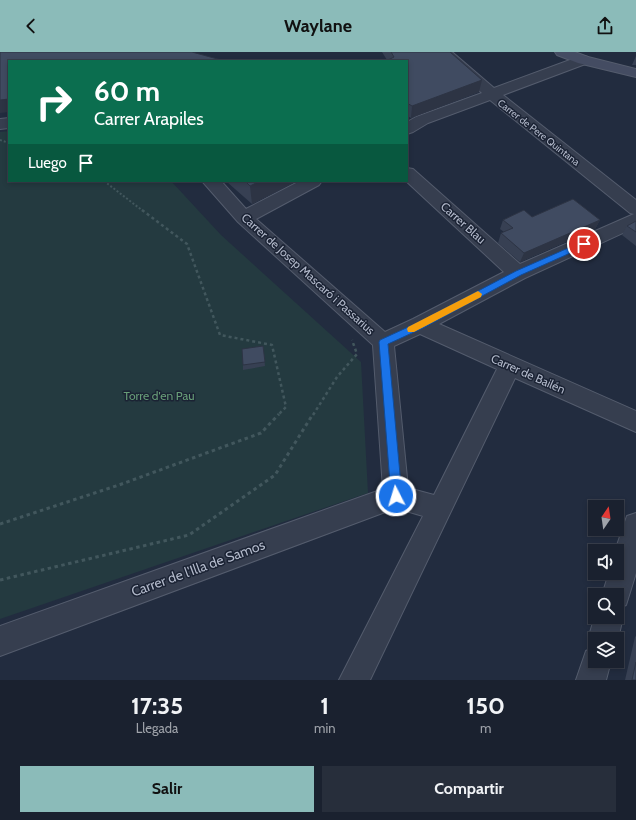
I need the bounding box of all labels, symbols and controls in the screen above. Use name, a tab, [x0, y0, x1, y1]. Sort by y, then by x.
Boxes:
icon: back	[20, 15, 42, 37]
text: Waylane	[284, 15, 352, 37]
icon: share	[594, 15, 616, 37]
text: 60 m	[94, 74, 160, 108]
icon: right	[28, 76, 80, 128]
street label: Carrer de Pere Quintana	[495, 96, 583, 169]
text: Carrer Arapiles	[94, 108, 204, 130]
icon: arrive	[75, 152, 97, 174]
text: Luego	[28, 154, 67, 172]
street label: Carrer Blau	[438, 199, 489, 247]
street label: Carrer de Josep Mascaró i Passarius	[239, 210, 378, 338]
pin	[567, 227, 601, 261]
icon: arrive	[573, 233, 595, 255]
street label: Carrer de Bailén	[489, 350, 568, 397]
park label: Torre d'en Pau	[123, 388, 195, 403]
position arrow	[375, 475, 417, 517]
north arrow	[588, 500, 624, 536]
map controls	[588, 500, 624, 668]
street label: Carrer de l'Illa de Samos	[129, 535, 268, 601]
button: sound	[588, 544, 624, 580]
button: search	[588, 588, 624, 624]
button: layers	[588, 632, 624, 668]
text: 17:35	[131, 691, 183, 720]
text: 1	[320, 691, 329, 720]
text: 150	[466, 691, 505, 720]
text: Llegada	[136, 720, 178, 736]
text: min	[314, 720, 335, 736]
text: m	[480, 720, 491, 736]
button: Salir	[20, 766, 314, 812]
button: Compartir	[322, 766, 616, 812]

